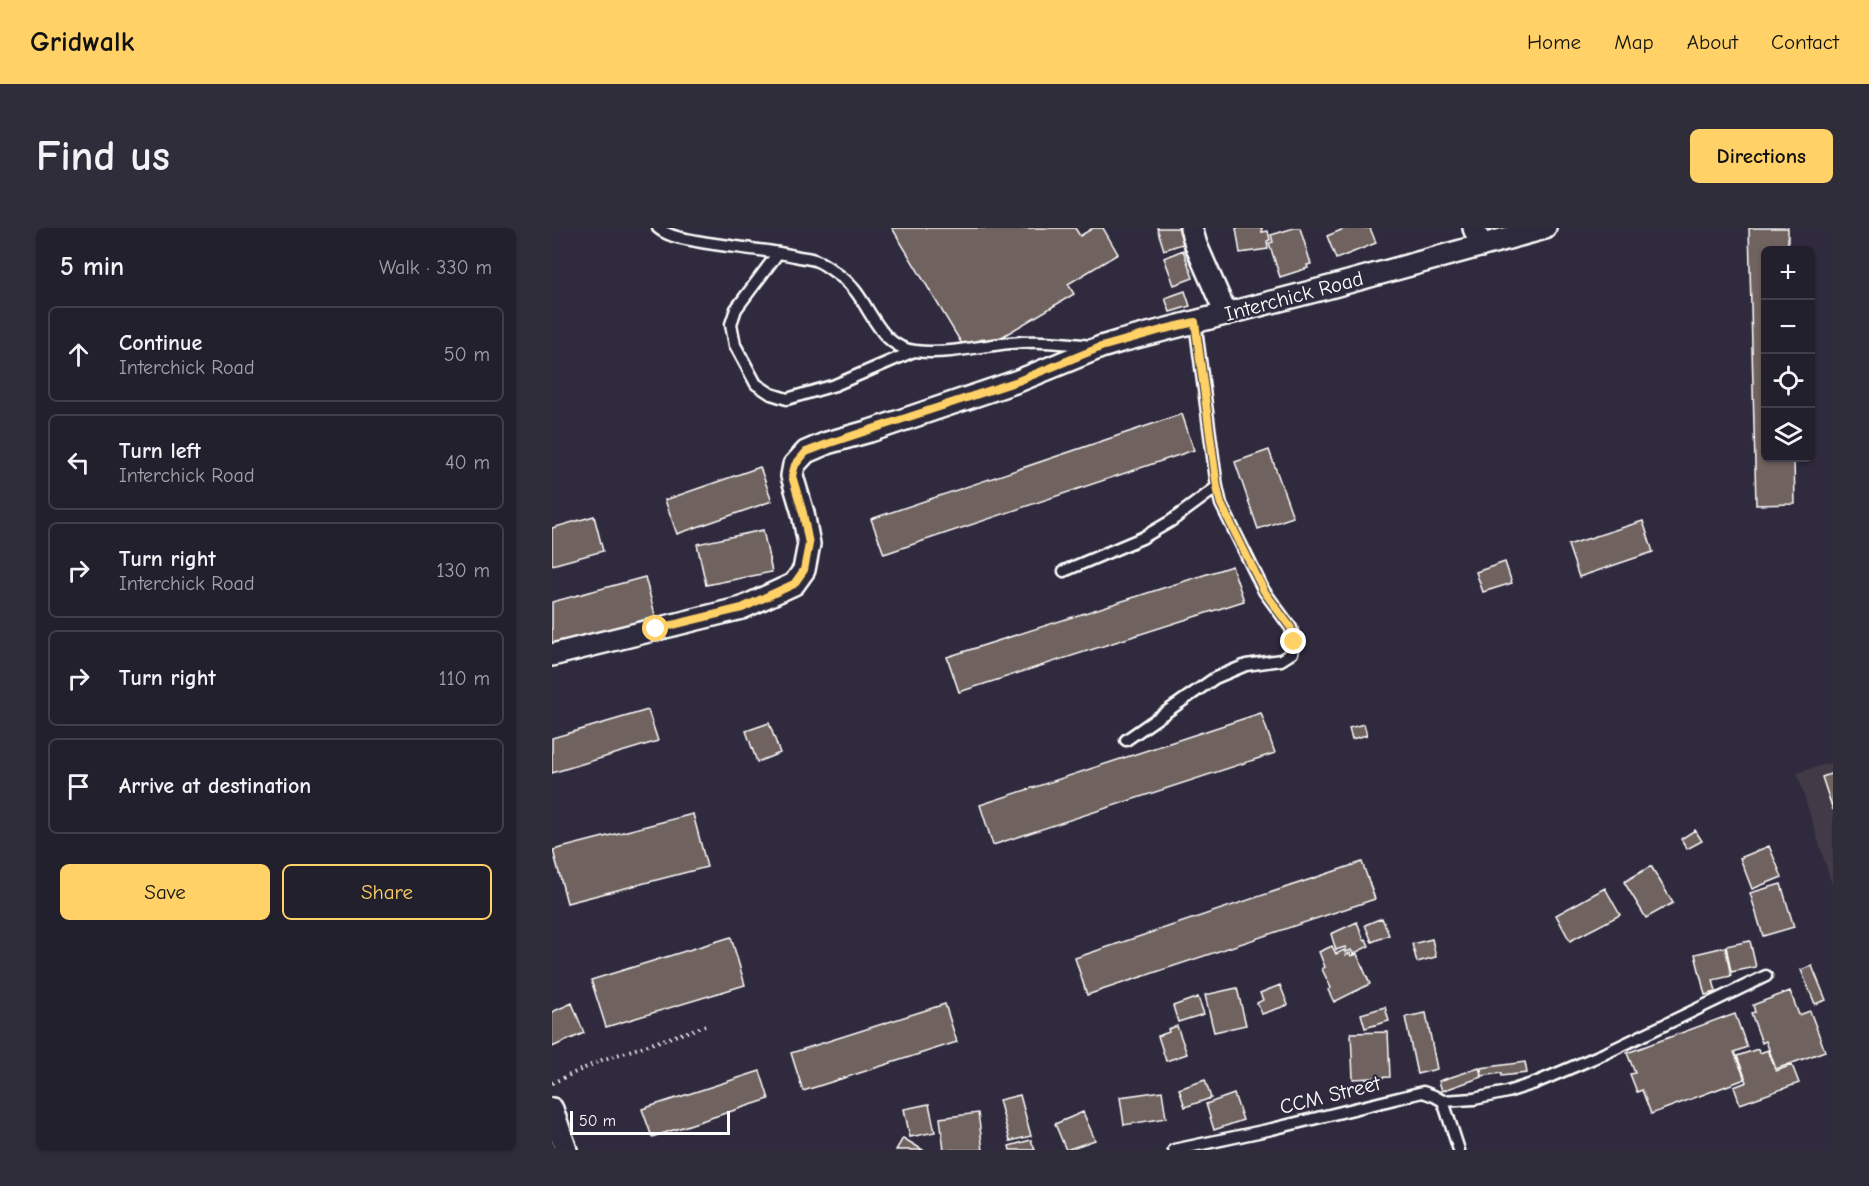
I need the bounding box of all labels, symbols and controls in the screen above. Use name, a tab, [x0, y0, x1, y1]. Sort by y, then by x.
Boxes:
text: Gridwalk	[30, 26, 134, 58]
text: Home	[1527, 30, 1581, 54]
text: Map	[1614, 30, 1654, 54]
text: About	[1687, 30, 1738, 54]
text: Contact	[1771, 30, 1839, 54]
button: Directions	[1690, 129, 1833, 183]
text: Find us	[36, 132, 170, 181]
map controls	[1761, 246, 1815, 462]
button: +	[1761, 246, 1815, 300]
text: 5 min	[60, 252, 124, 282]
text: Walk · 330 m	[379, 256, 492, 279]
street label: Interchick Road	[1222, 266, 1366, 326]
button: −	[1761, 300, 1815, 354]
text: Continue	[119, 330, 202, 356]
icon: ahead	[62, 338, 95, 371]
text: 50 m	[444, 343, 490, 366]
button: locate	[1761, 354, 1815, 408]
text: Interchick Road	[119, 356, 254, 379]
button: layers	[1761, 408, 1815, 462]
text: Turn left	[119, 438, 201, 464]
icon: left	[62, 446, 95, 479]
text: 40 m	[445, 451, 490, 474]
text: Interchick Road	[119, 464, 254, 487]
text: Turn right	[119, 546, 216, 572]
icon: right	[62, 554, 95, 587]
text: 130 m	[437, 559, 490, 582]
text: Interchick Road	[119, 572, 254, 595]
route start	[642, 615, 668, 641]
route end	[1280, 628, 1306, 654]
icon: right	[62, 662, 95, 695]
text: Turn right	[119, 665, 216, 691]
text: 110 m	[439, 667, 490, 690]
icon: arrive	[62, 770, 95, 803]
text: Arrive at destination	[119, 773, 311, 799]
button: Save	[60, 864, 270, 920]
button: Share	[282, 864, 492, 920]
street label: CCM Street	[1277, 1071, 1384, 1119]
scale bar	[570, 1108, 730, 1136]
text: 50 m	[579, 1112, 616, 1130]

